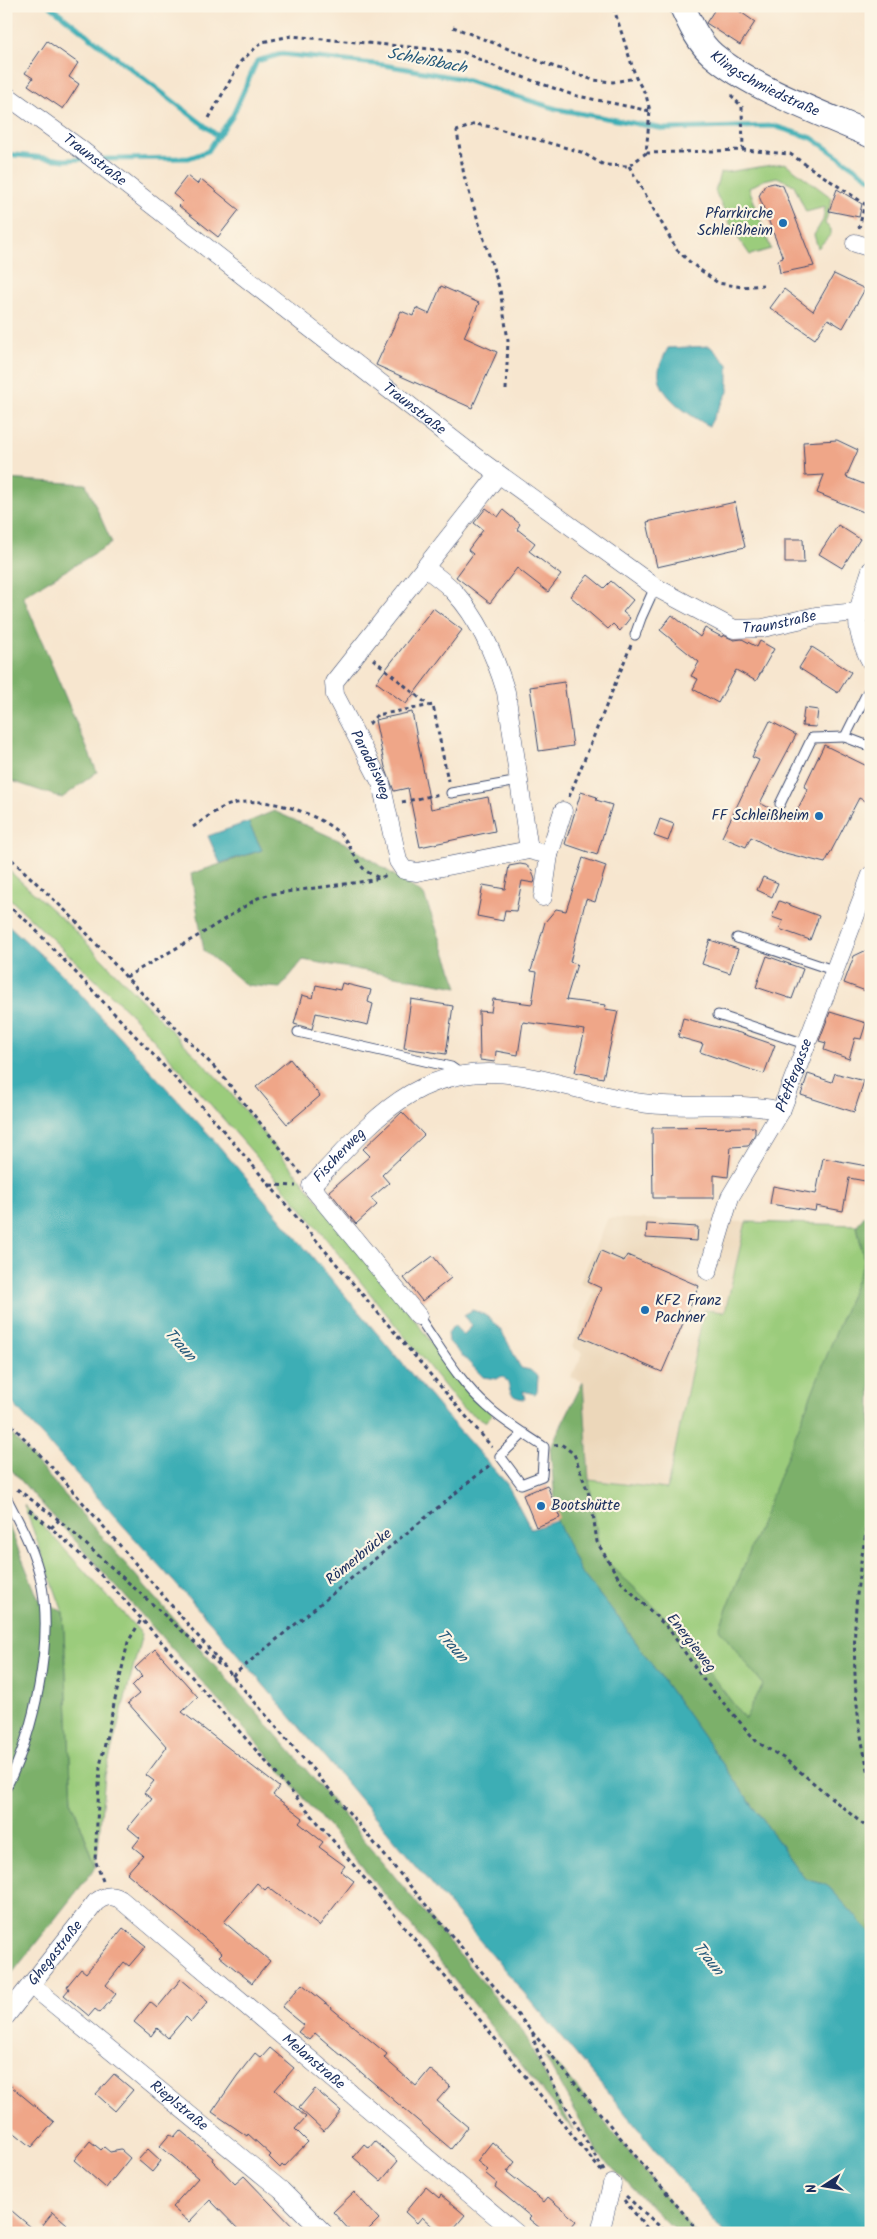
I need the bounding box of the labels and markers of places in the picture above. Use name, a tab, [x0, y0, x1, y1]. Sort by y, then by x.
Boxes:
place label: Pfarrkirche Schleißheim	[697, 202, 773, 243]
marker: Pfarrkirche Schleißheim	[777, 217, 789, 229]
place label: FF Schleißheim	[712, 804, 809, 828]
marker: FF Schleißheim	[813, 810, 825, 822]
place label: KFZ Franz Pachner	[655, 1289, 722, 1330]
marker: KFZ Franz Pachner	[639, 1304, 651, 1316]
place label: Bootshütte	[551, 1494, 620, 1518]
marker: Bootshütte	[535, 1500, 547, 1512]

